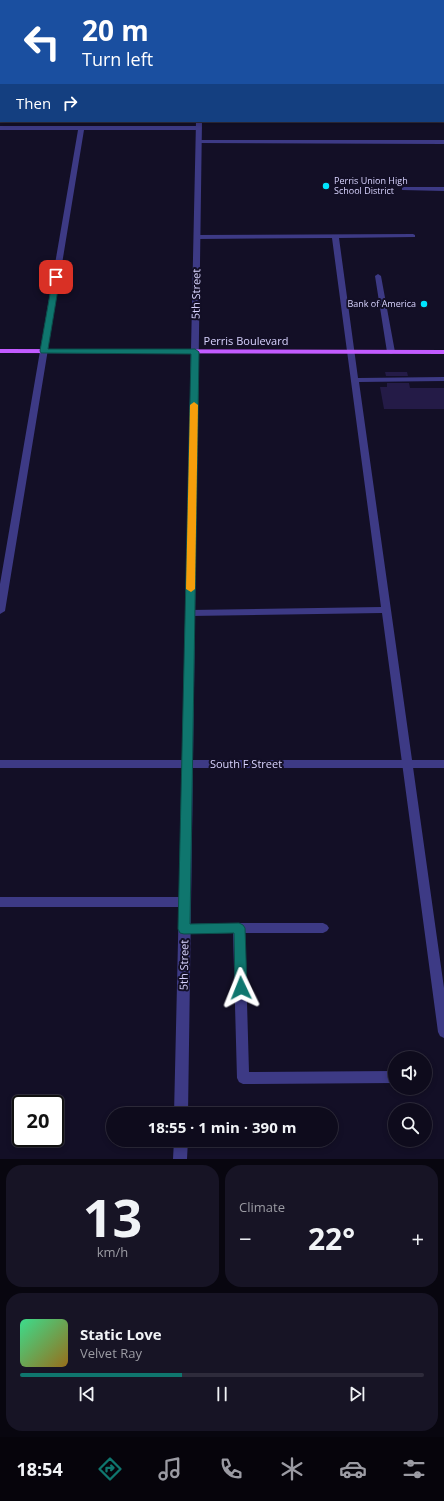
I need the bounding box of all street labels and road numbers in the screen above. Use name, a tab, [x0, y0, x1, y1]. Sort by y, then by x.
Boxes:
street label: 5th Street	[188, 269, 203, 319]
street label: Perris Boulevard	[204, 333, 288, 348]
street label: South F Street	[210, 756, 282, 771]
street label: 5th Street	[176, 940, 191, 990]

